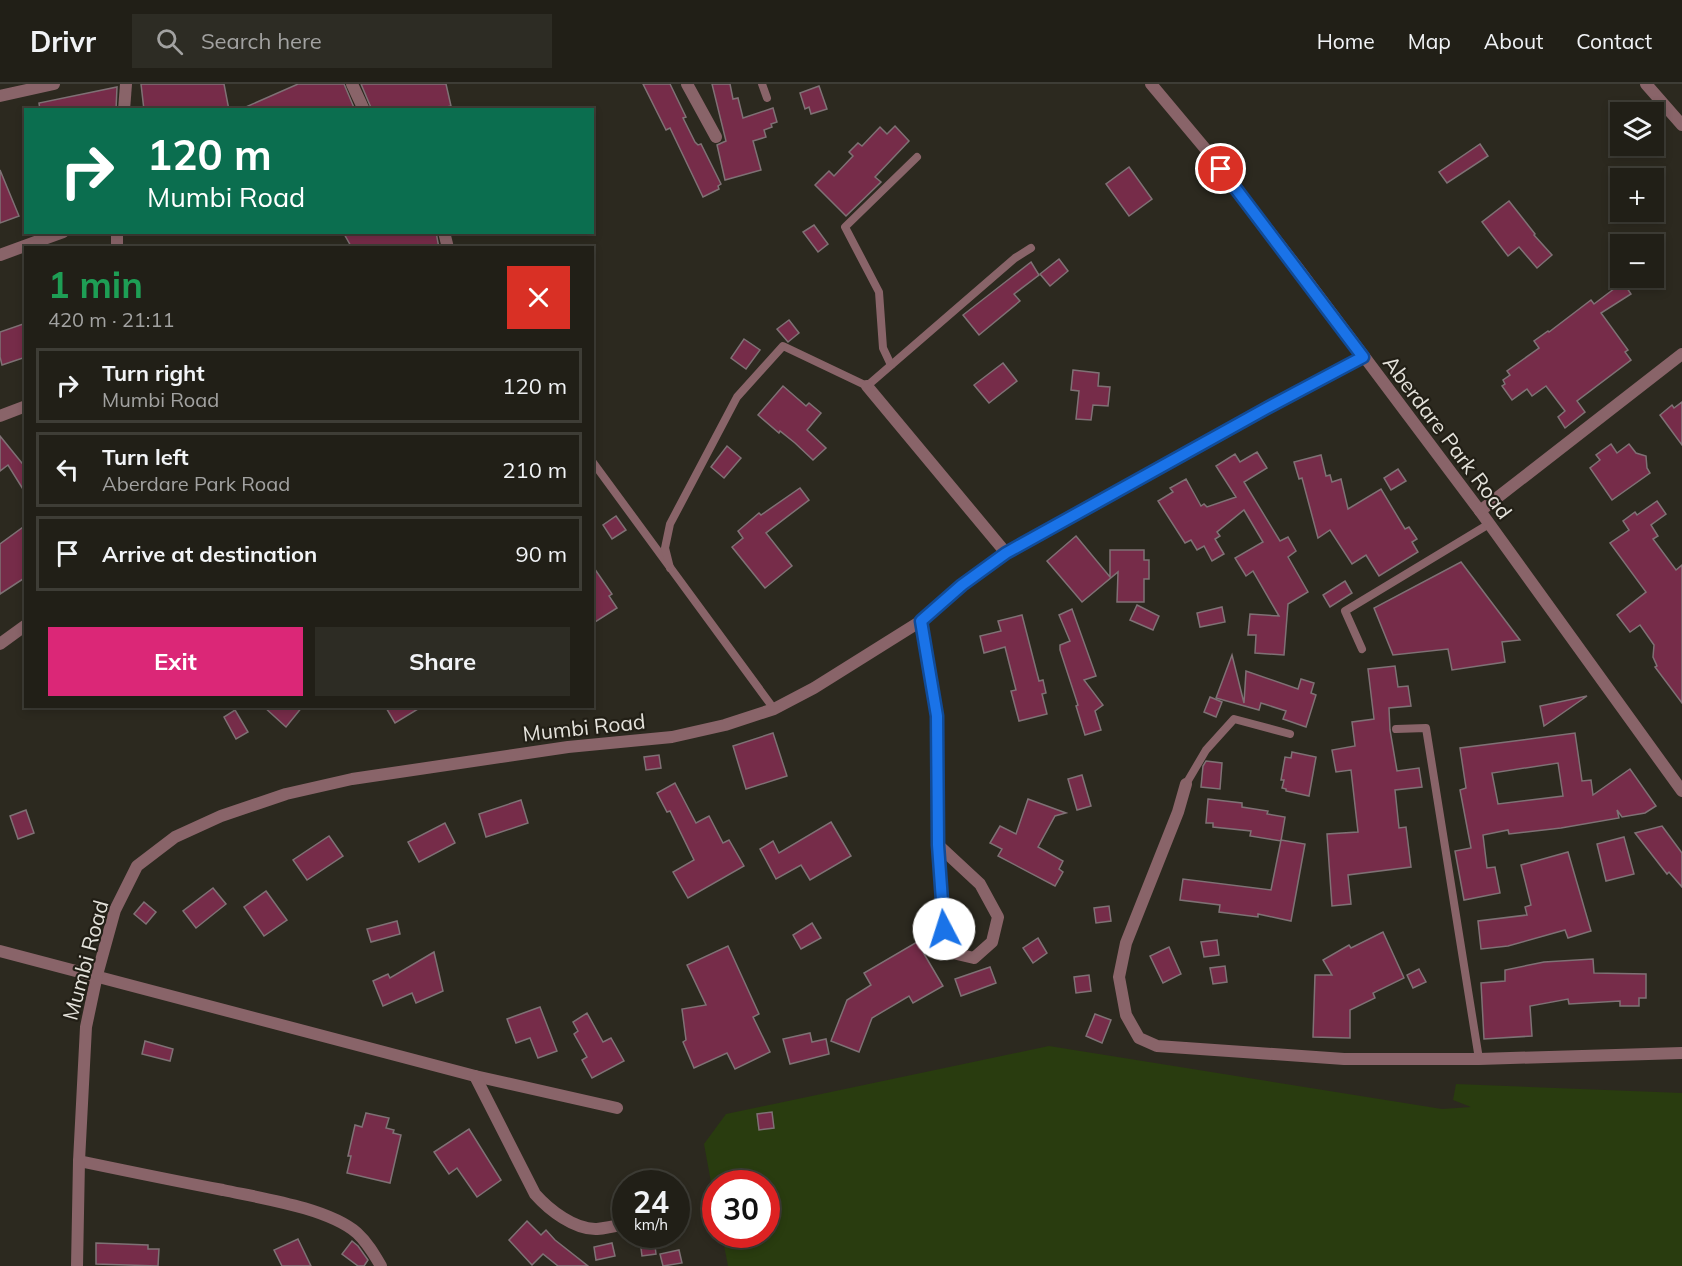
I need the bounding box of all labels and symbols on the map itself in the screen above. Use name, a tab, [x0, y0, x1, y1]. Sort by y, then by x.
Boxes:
pin	[1195, 143, 1246, 194]
street label: Aberdare Park Road	[1378, 350, 1518, 524]
street label: Mumbi Road	[521, 708, 647, 746]
street label: Mumbi Road	[57, 897, 113, 1023]
position arrow	[912, 897, 976, 961]
speed limit sign: 30	[702, 1170, 780, 1248]

